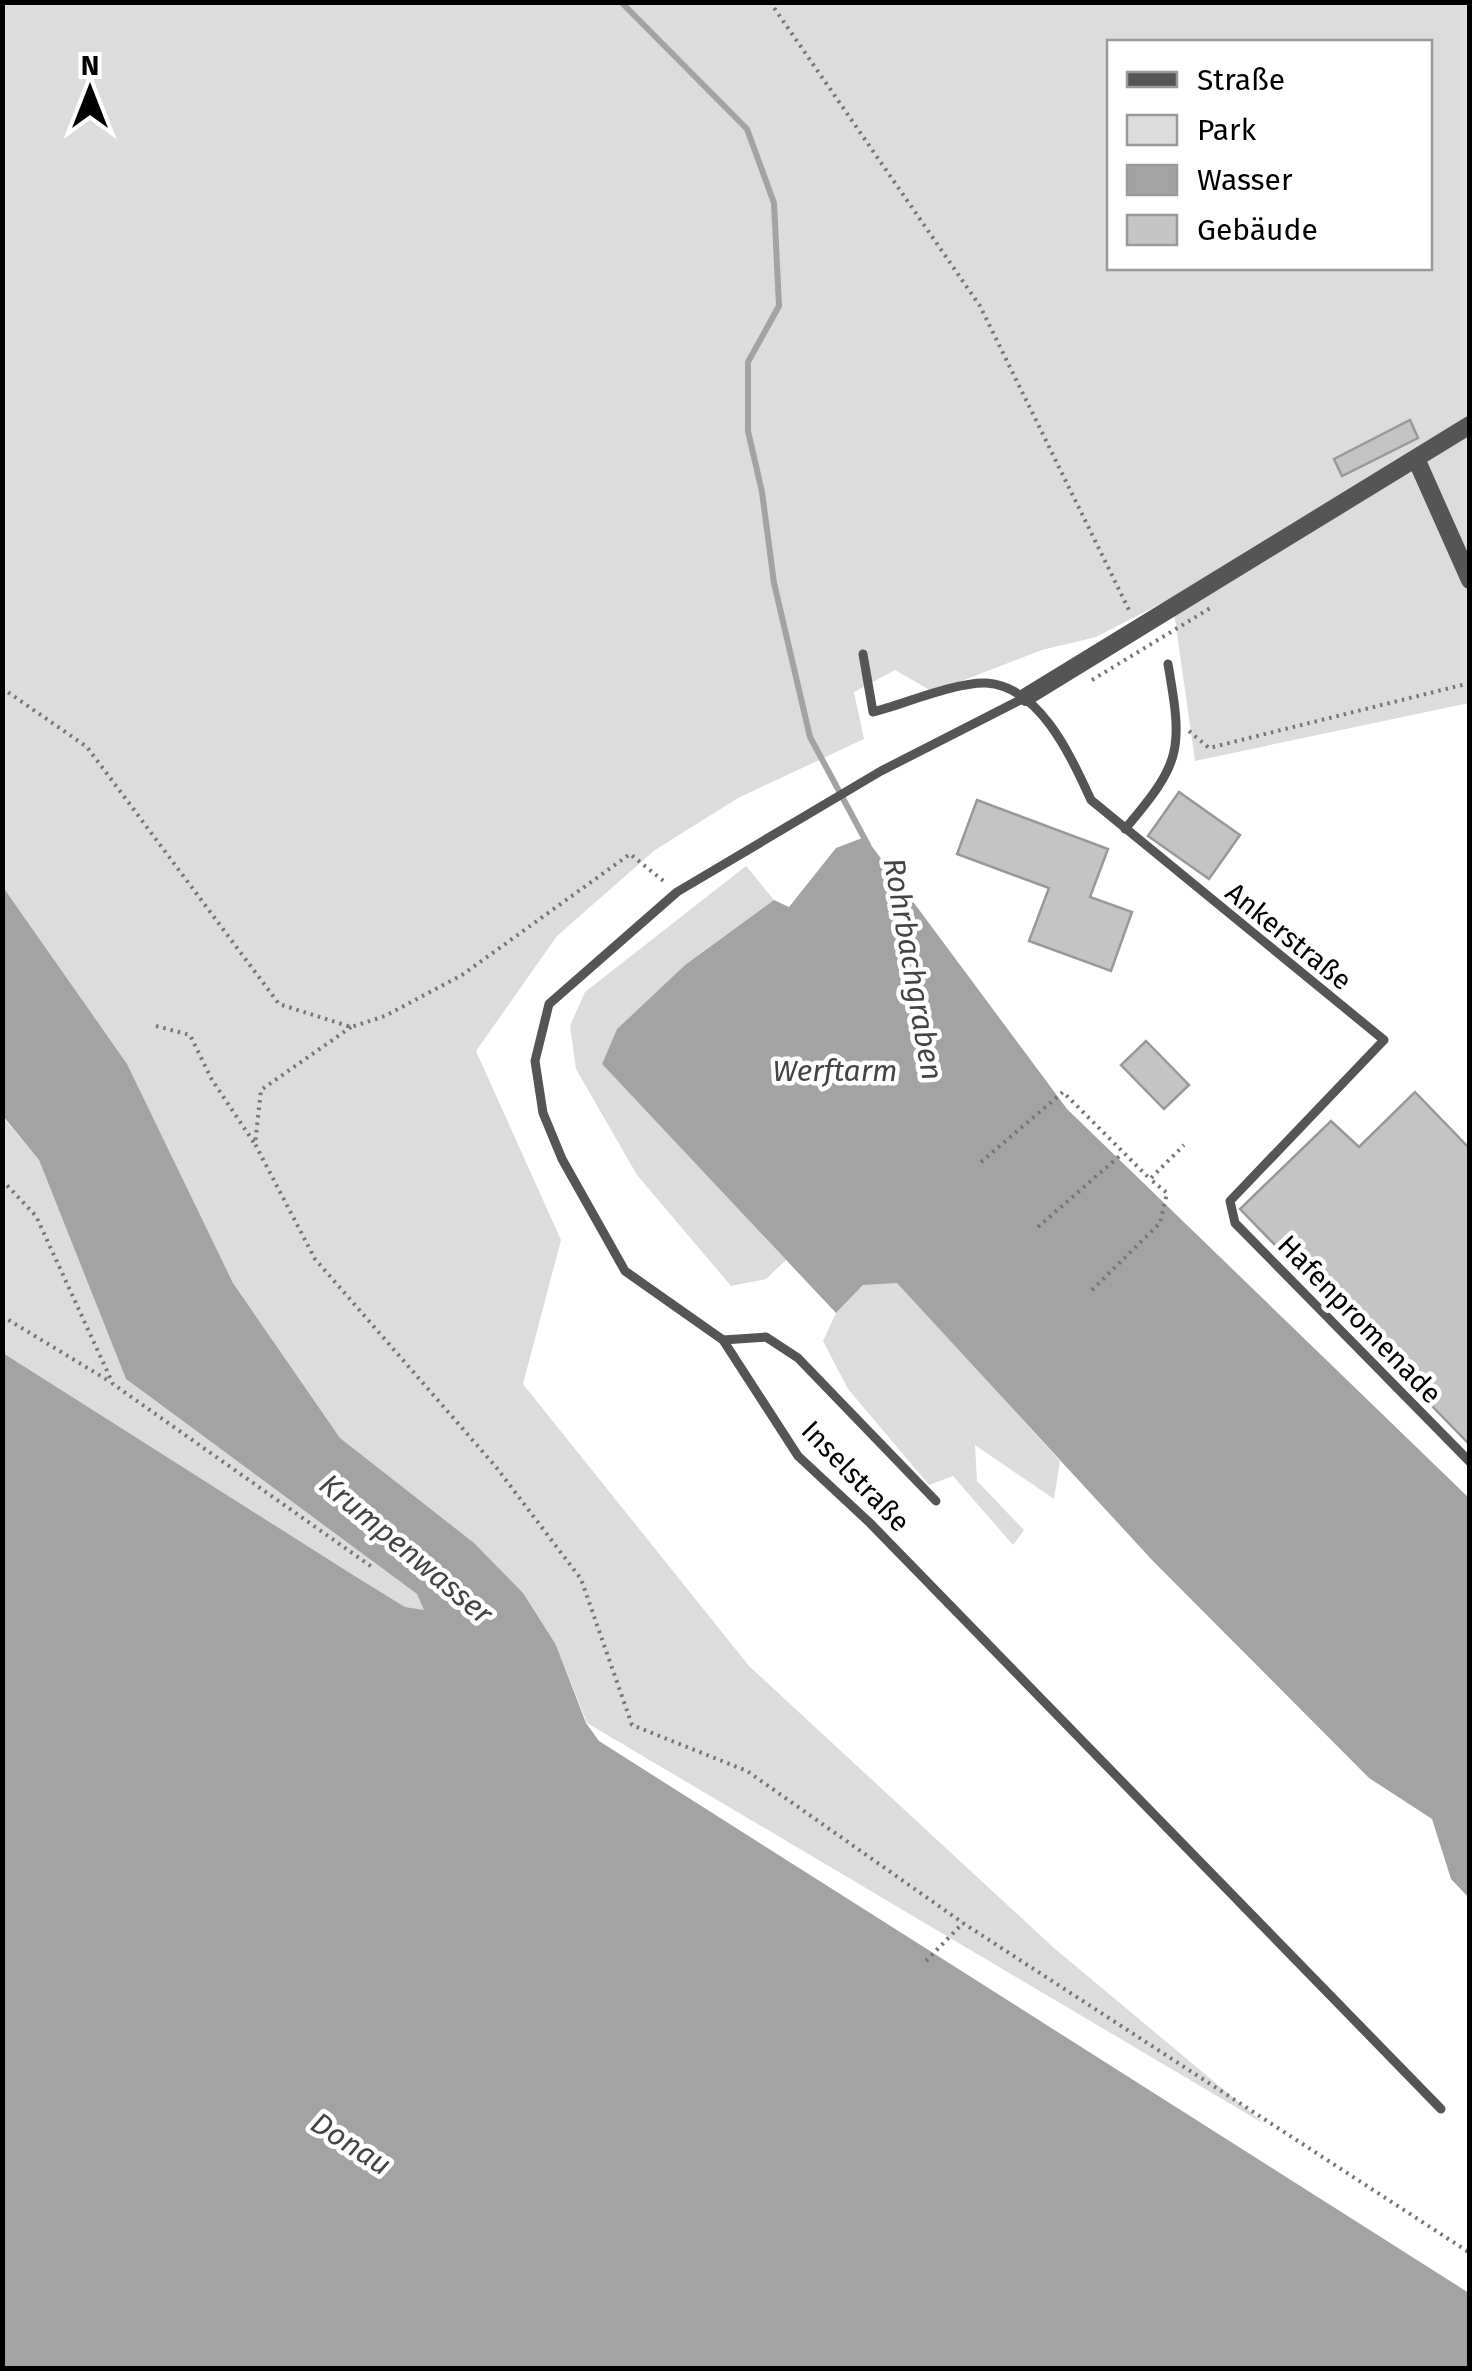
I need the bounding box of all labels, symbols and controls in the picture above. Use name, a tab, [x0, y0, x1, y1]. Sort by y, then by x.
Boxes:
north arrow	[40, 40, 140, 140]
legend	[1107, 40, 1432, 270]
text: N	[81, 49, 99, 82]
text: Straße	[1197, 62, 1285, 98]
text: Park	[1197, 112, 1257, 148]
text: Wasser	[1197, 162, 1293, 198]
text: Gebäude	[1197, 212, 1318, 248]
water label: Rohrbachgraben	[876, 855, 950, 1083]
street label: Ankerstraße	[1219, 876, 1358, 997]
water label: Werftarm	[772, 1053, 898, 1089]
street label: Hafenpromenade	[1271, 1228, 1448, 1410]
street label: Inselstraße	[795, 1414, 917, 1539]
water label: Krumpenwasser	[312, 1466, 501, 1633]
water label: Donau	[304, 2105, 398, 2183]

